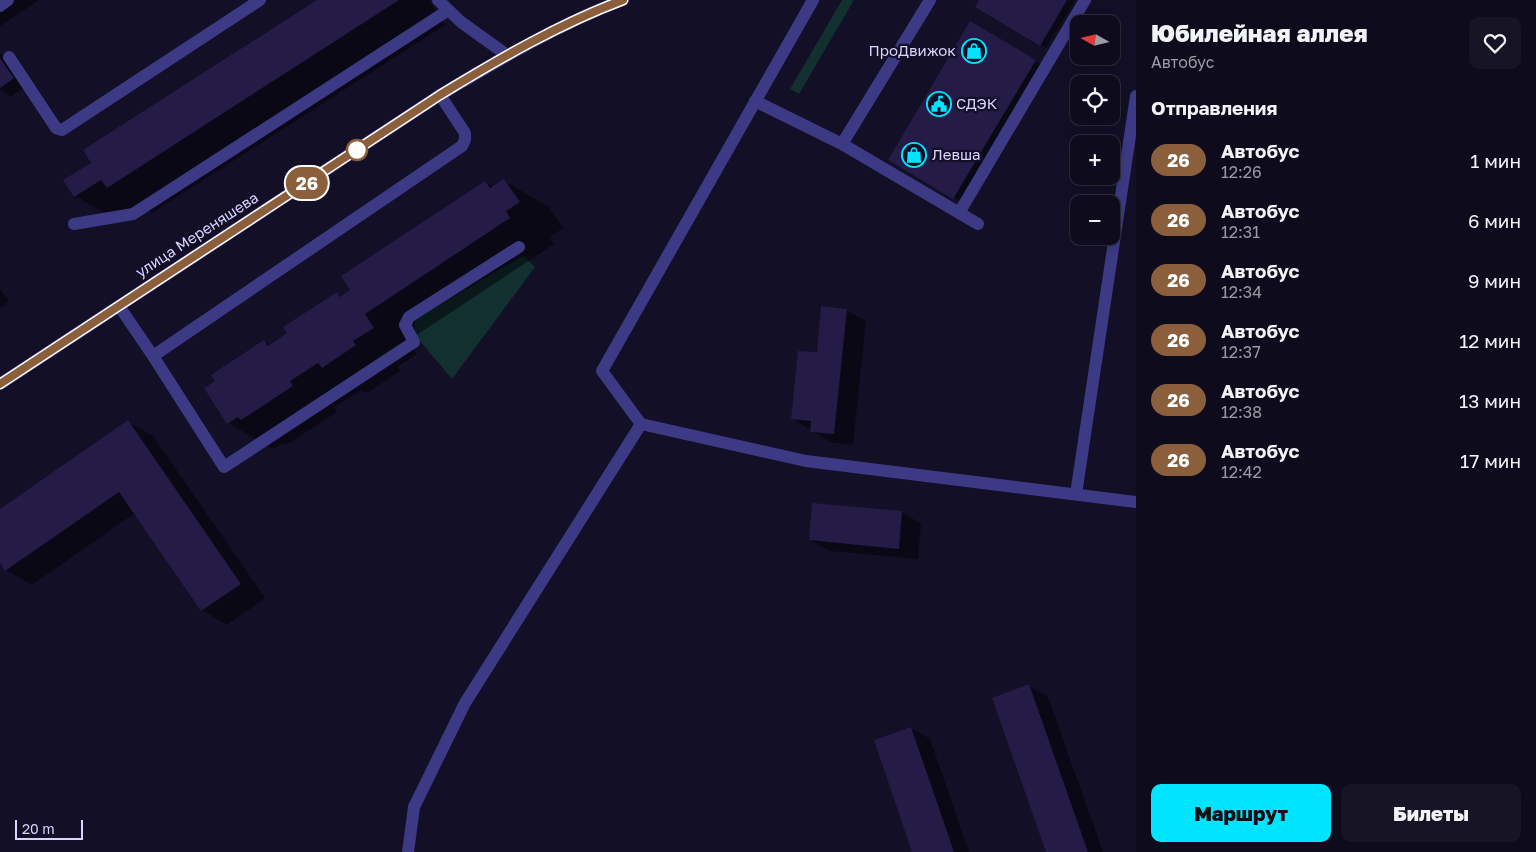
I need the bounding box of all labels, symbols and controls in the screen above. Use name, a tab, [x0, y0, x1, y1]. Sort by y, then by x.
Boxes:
north arrow	[1070, 15, 1120, 65]
map controls	[1070, 15, 1120, 245]
button: heart	[1469, 17, 1521, 69]
text: Юбилейная аллея	[1151, 18, 1368, 47]
shop icon: ПроДвижок	[961, 38, 987, 64]
place label: ПроДвижок	[869, 41, 956, 59]
text: Автобус	[1151, 52, 1214, 72]
button: locate	[1070, 75, 1120, 125]
public building icon: СДЭК	[926, 91, 952, 117]
place label: СДЭК	[956, 94, 998, 112]
text: Отправления	[1151, 96, 1277, 119]
button: +	[1070, 135, 1120, 185]
unlabelled marker	[346, 139, 368, 161]
text: Автобус	[1221, 139, 1299, 162]
shop icon: Левша	[901, 142, 927, 168]
place label: Левша	[932, 145, 981, 163]
text: 26	[1167, 149, 1190, 171]
text: 1 мин	[1470, 149, 1521, 172]
text: 12:26	[1221, 162, 1262, 182]
line badge: 26	[284, 167, 330, 199]
text: 26	[296, 172, 318, 194]
street label: улица Мереняшева	[132, 188, 261, 281]
button: −	[1070, 195, 1120, 245]
text: Автобус	[1221, 199, 1299, 222]
text: 26	[1167, 209, 1190, 231]
text: 6 мин	[1468, 209, 1521, 232]
text: 12:31	[1221, 222, 1260, 242]
text: Автобус	[1221, 259, 1299, 282]
text: 26	[1167, 269, 1190, 291]
text: 9 мин	[1468, 269, 1521, 292]
text: 12:34	[1221, 282, 1262, 302]
text: Автобус	[1221, 319, 1299, 342]
text: 26	[1167, 329, 1190, 351]
text: 12 мин	[1459, 329, 1521, 352]
text: 12:37	[1221, 342, 1261, 362]
text: Автобус	[1221, 379, 1299, 402]
text: 26	[1167, 389, 1190, 411]
text: 13 мин	[1459, 389, 1521, 412]
text: 12:38	[1221, 402, 1262, 422]
text: Автобус	[1221, 439, 1299, 462]
text: 26	[1167, 449, 1190, 471]
text: 17 мин	[1460, 449, 1521, 472]
text: 12:42	[1221, 462, 1262, 482]
button: Маршрут	[1151, 784, 1331, 842]
button: Билеты	[1341, 784, 1521, 842]
scale bar	[15, 817, 82, 840]
text: 20 m	[22, 820, 55, 837]

